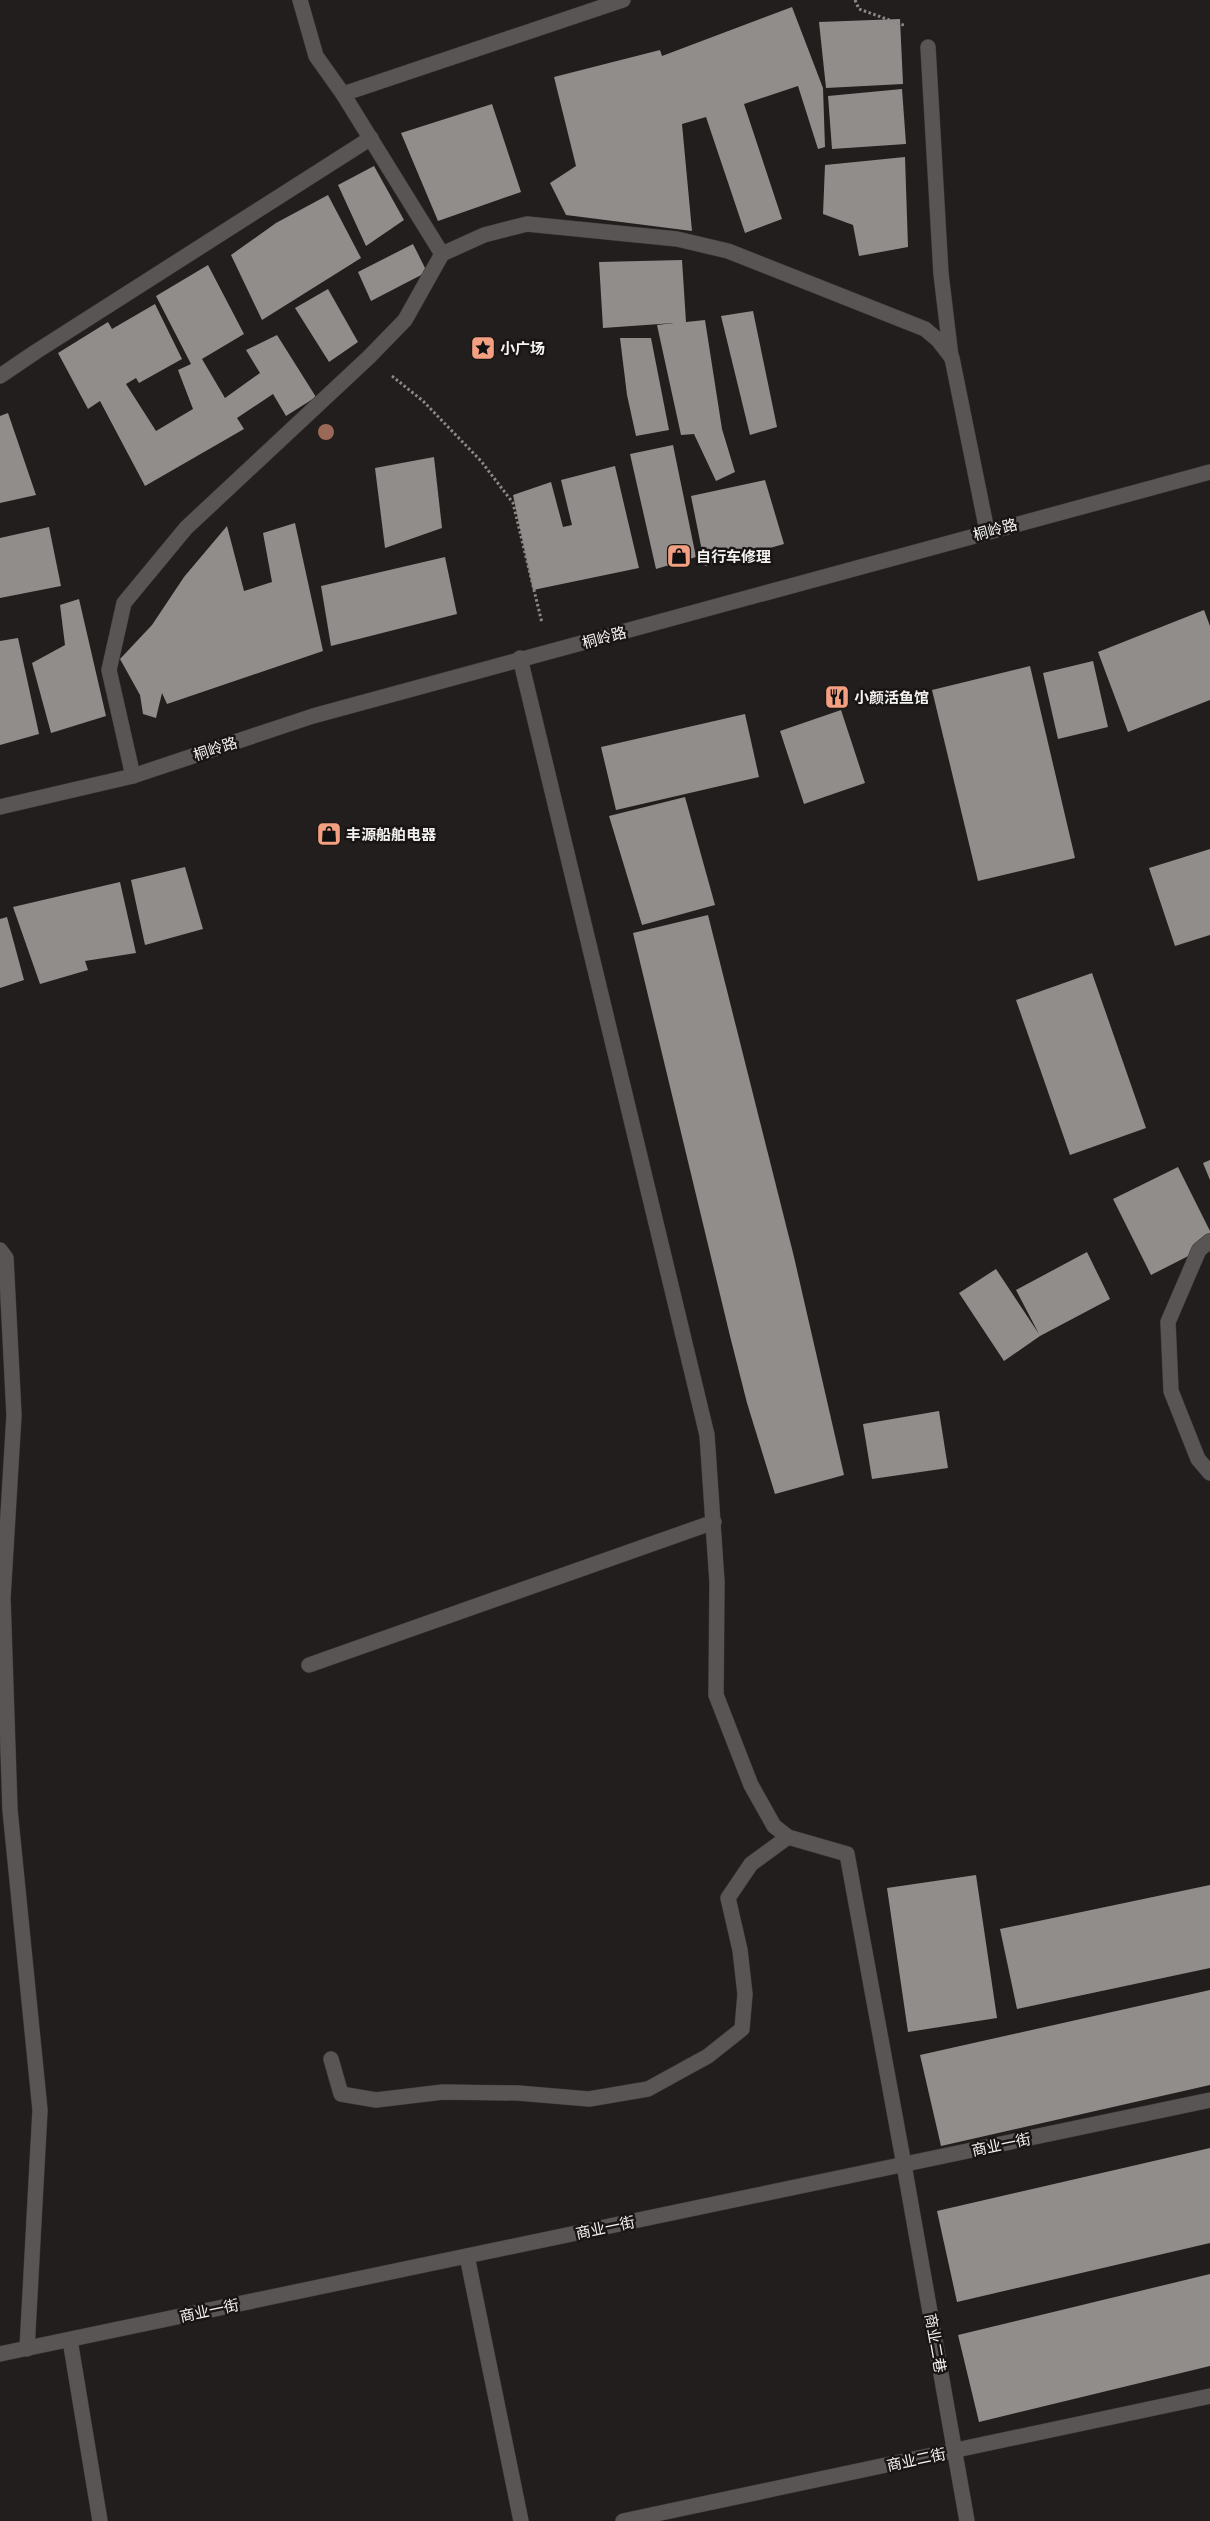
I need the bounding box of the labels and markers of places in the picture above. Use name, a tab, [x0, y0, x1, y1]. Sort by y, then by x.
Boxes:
place icon: 小广场	[470, 335, 496, 361]
place label: 小广场	[500, 339, 545, 357]
shop icon: 自行车修理	[666, 543, 692, 569]
place label: 自行车修理	[696, 547, 771, 565]
restaurant icon: 小颜活鱼馆	[824, 684, 850, 710]
place label: 小颜活鱼馆	[854, 688, 929, 706]
shop icon: 丰源船舶电器	[316, 821, 342, 847]
place label: 丰源船舶电器	[346, 825, 437, 843]

